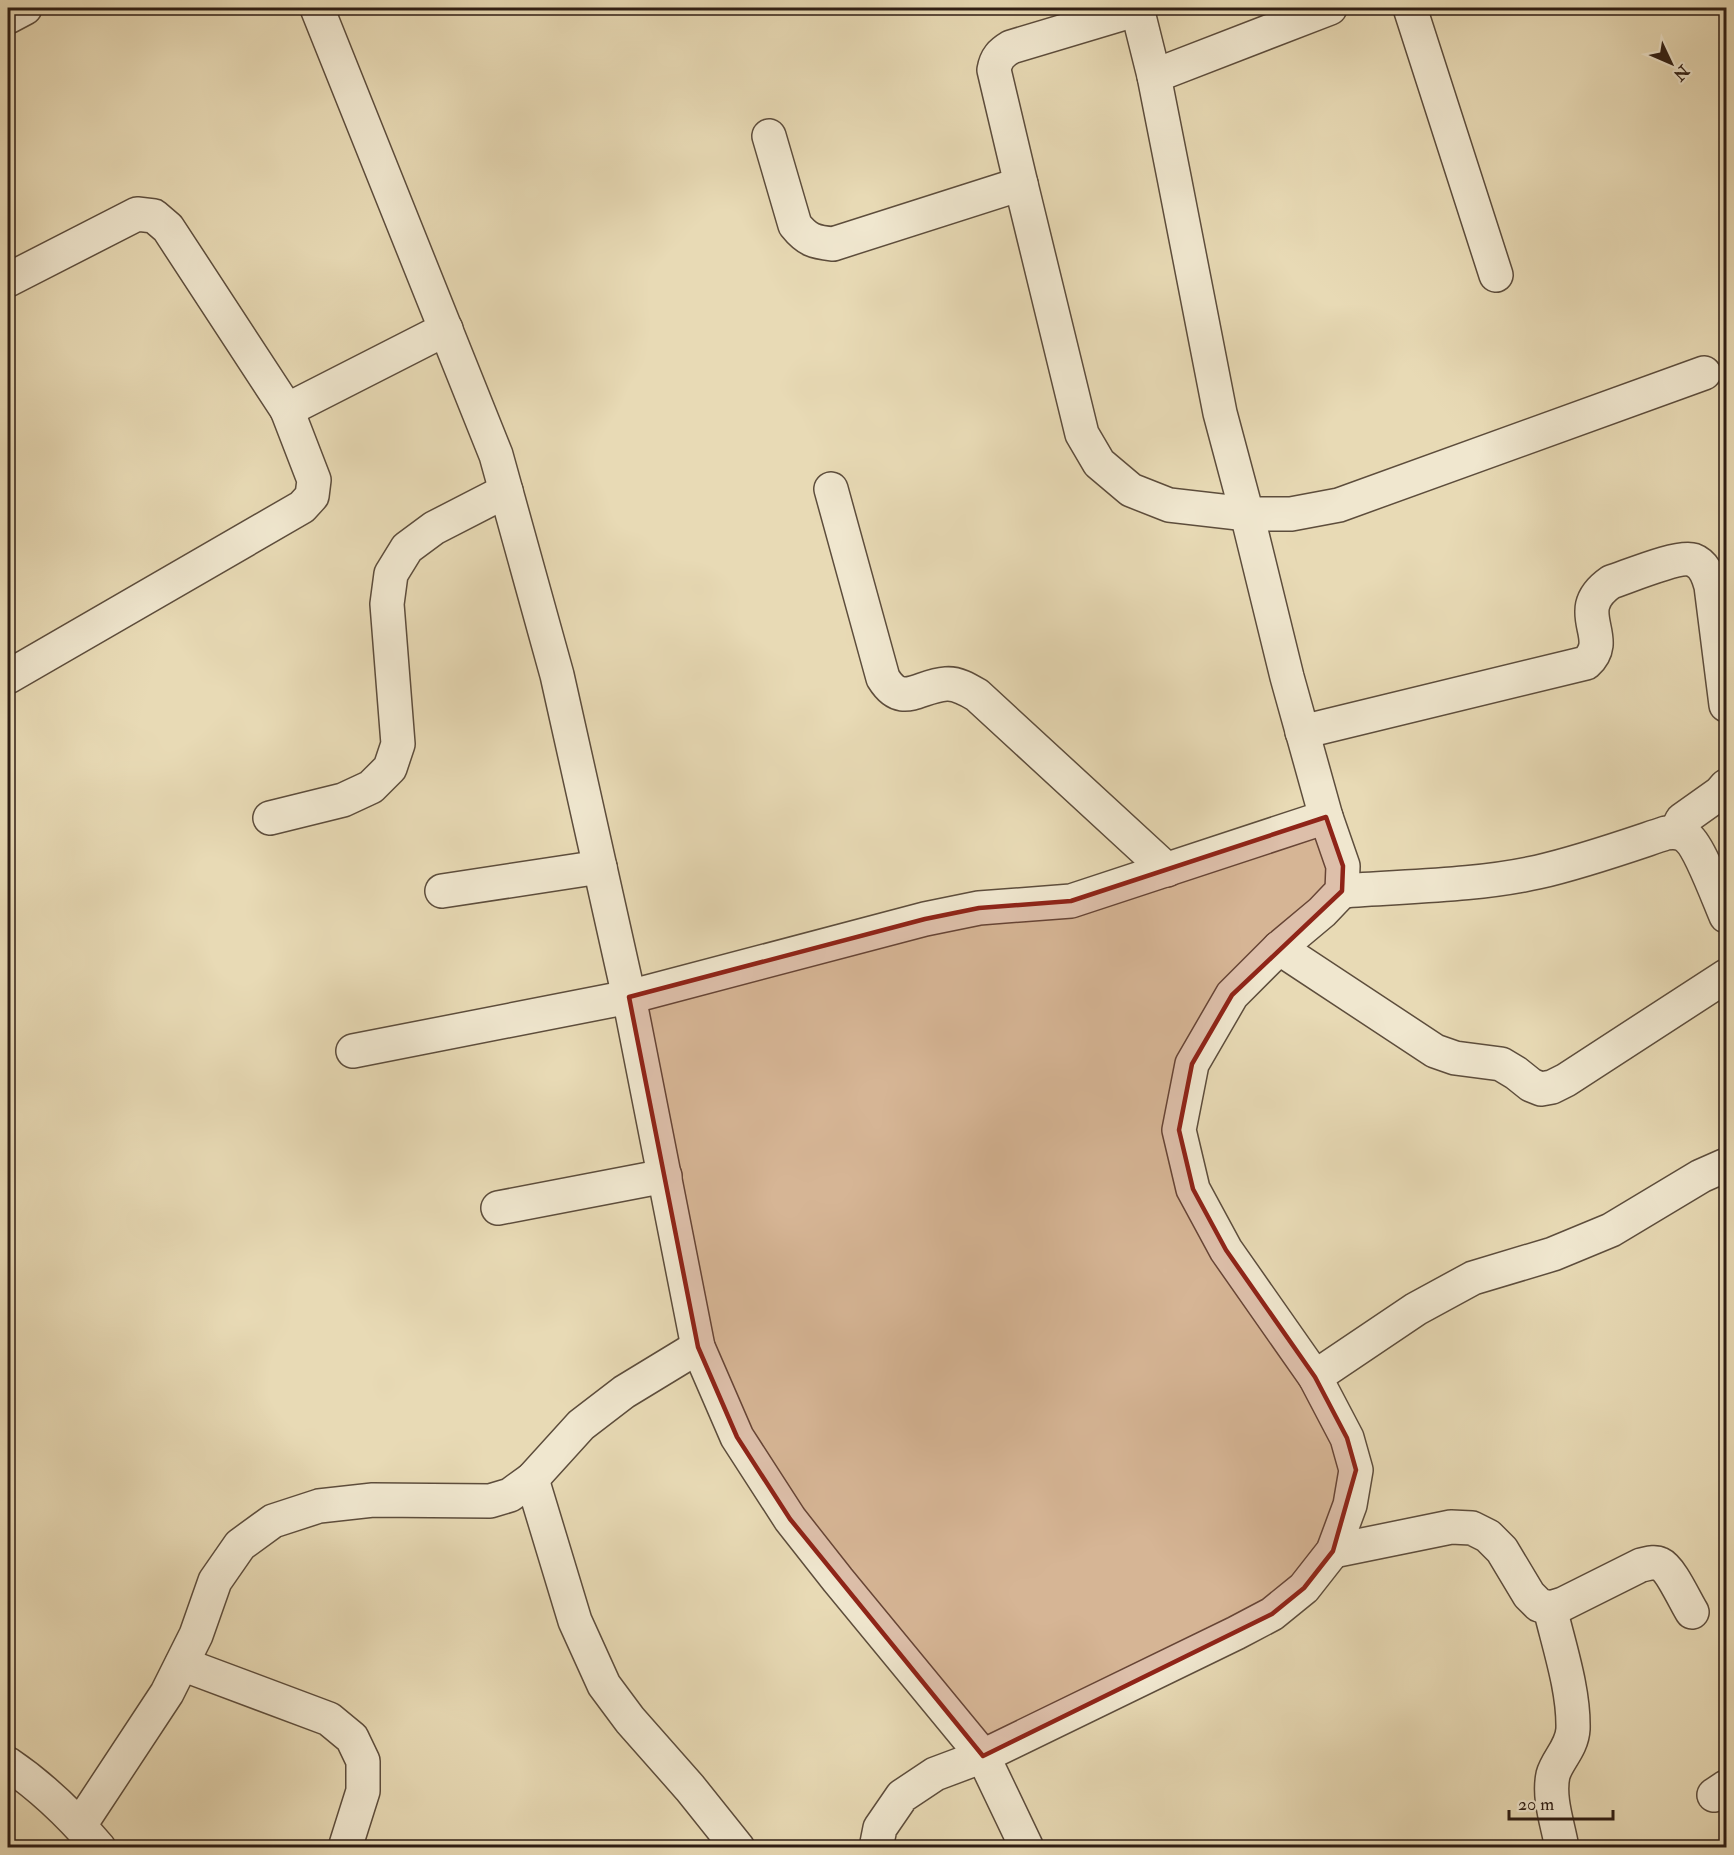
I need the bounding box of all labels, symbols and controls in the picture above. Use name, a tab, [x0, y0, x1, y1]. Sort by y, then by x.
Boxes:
north arrow	[1641, 33, 1701, 93]
text: N	[1668, 60, 1694, 85]
scale bar	[1509, 1783, 1612, 1821]
text: 20 m	[1518, 1793, 1554, 1816]

